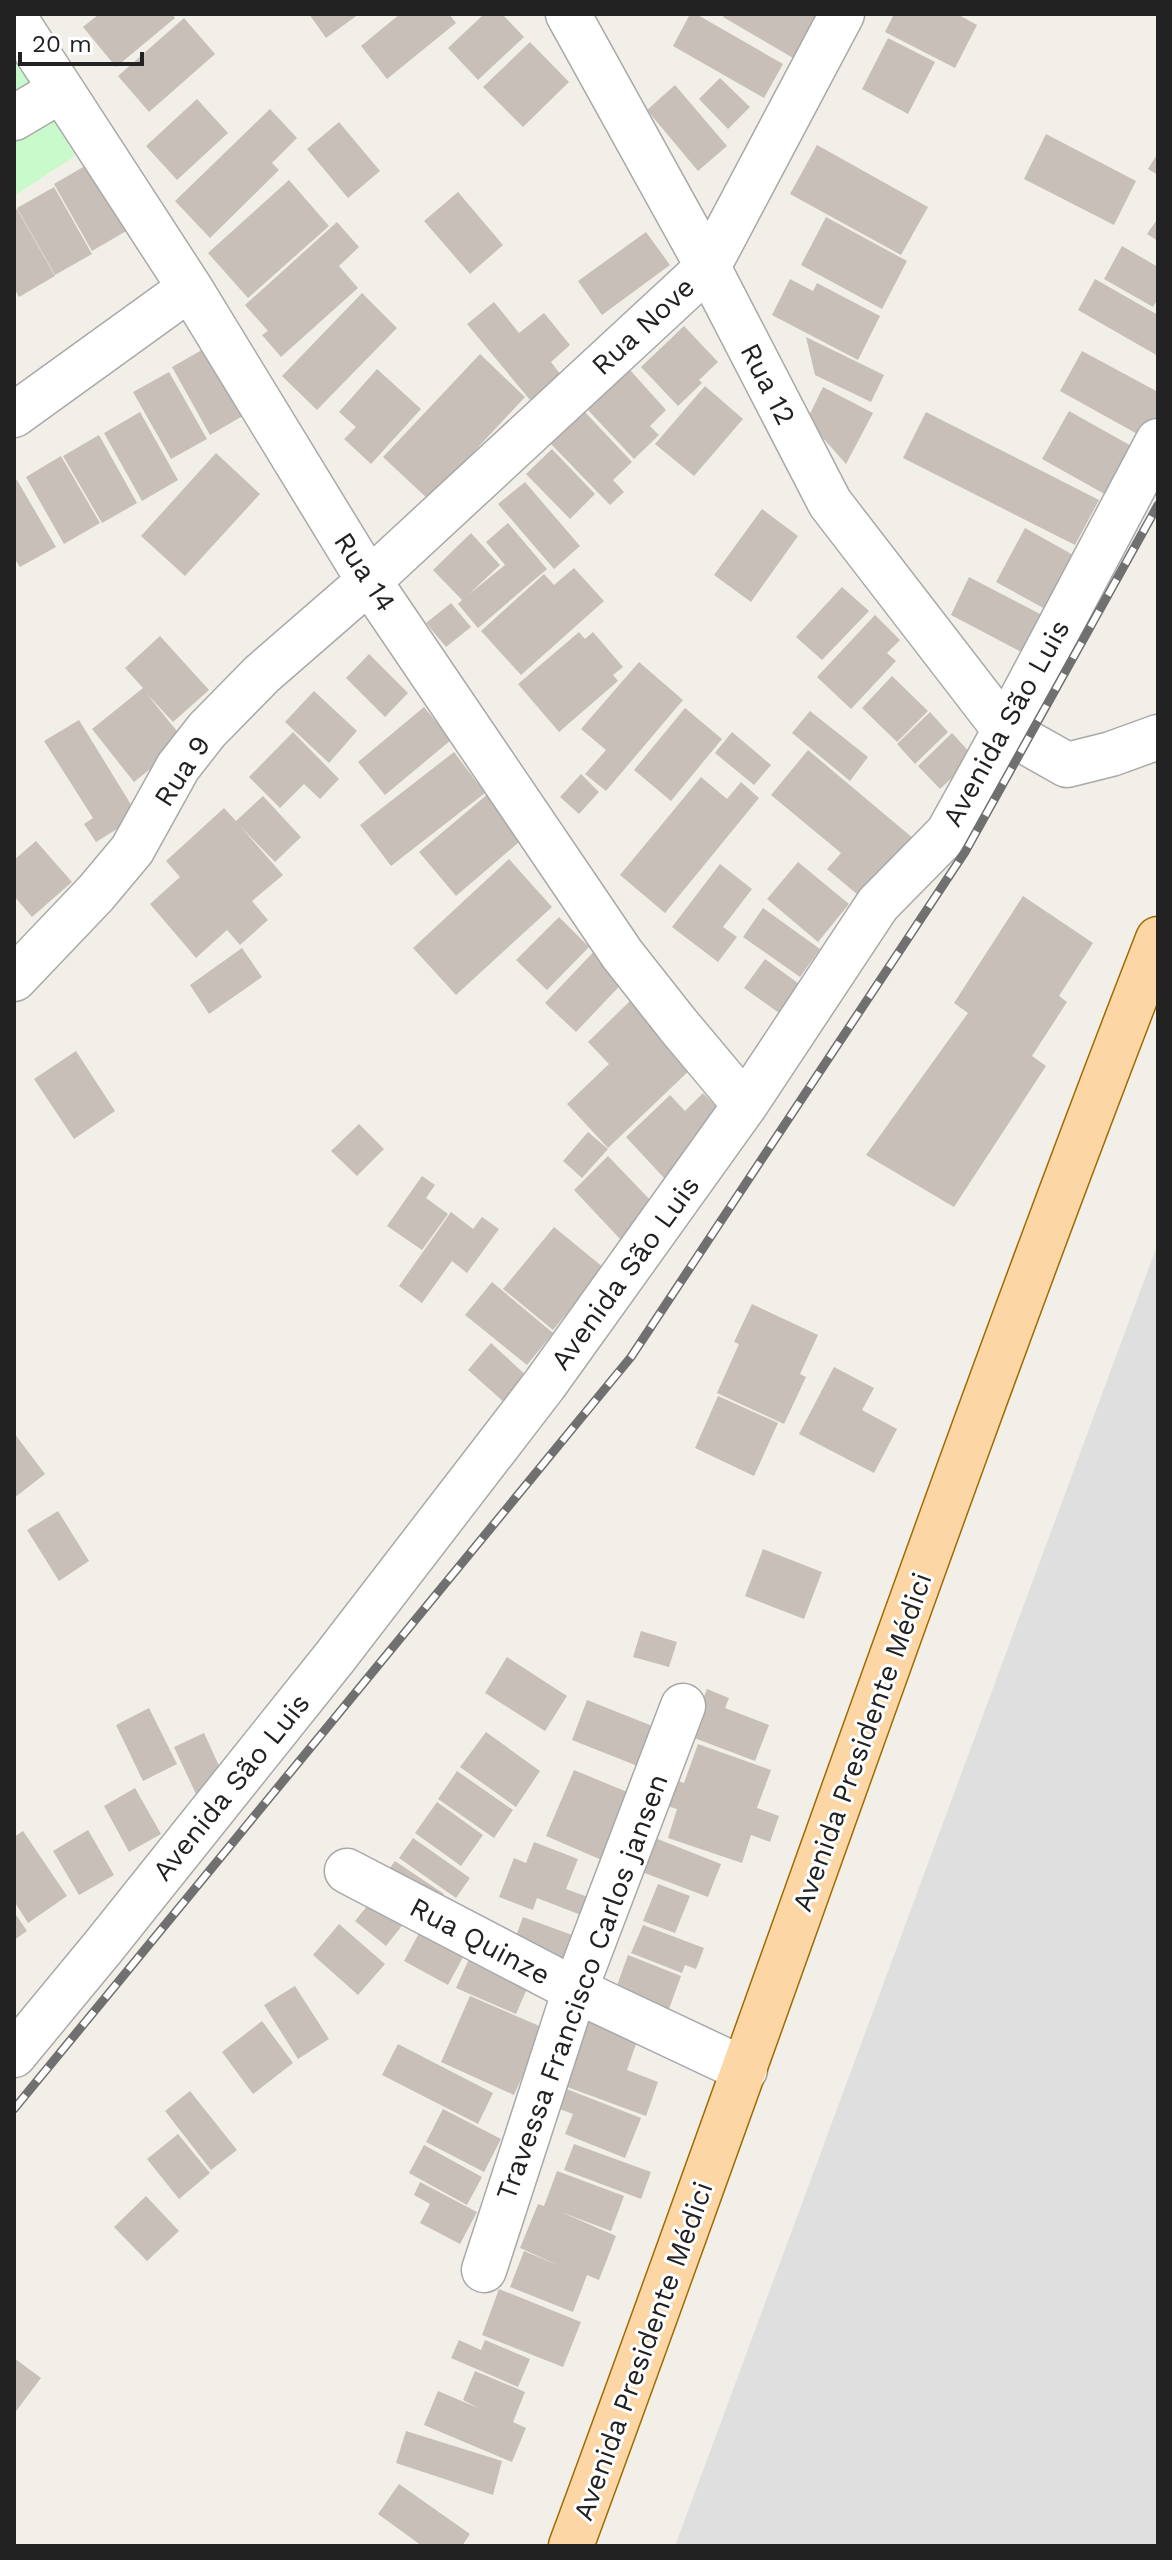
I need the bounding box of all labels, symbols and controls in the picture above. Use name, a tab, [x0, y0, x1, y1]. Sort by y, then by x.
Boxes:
scale bar	[20, 16, 142, 66]
text: 20 m	[32, 30, 92, 58]
street label: Rua Nove	[585, 270, 701, 382]
street label: Rua 12	[734, 338, 802, 430]
street label: Rua 14	[327, 526, 403, 618]
street label: Avenida São Luis	[936, 614, 1076, 832]
street label: Rua 9	[147, 729, 217, 813]
street label: Avenida São Luis	[544, 1170, 706, 1376]
street label: Avenida Presidente Médici	[785, 1568, 939, 1916]
street label: Avenida São Luis	[145, 1687, 317, 1887]
street label: Travessa Francisco Carlos jansen	[489, 1769, 675, 2205]
street label: Rua Quinze	[404, 1890, 556, 1992]
street label: Avenida Presidente Médici	[566, 2177, 720, 2525]

